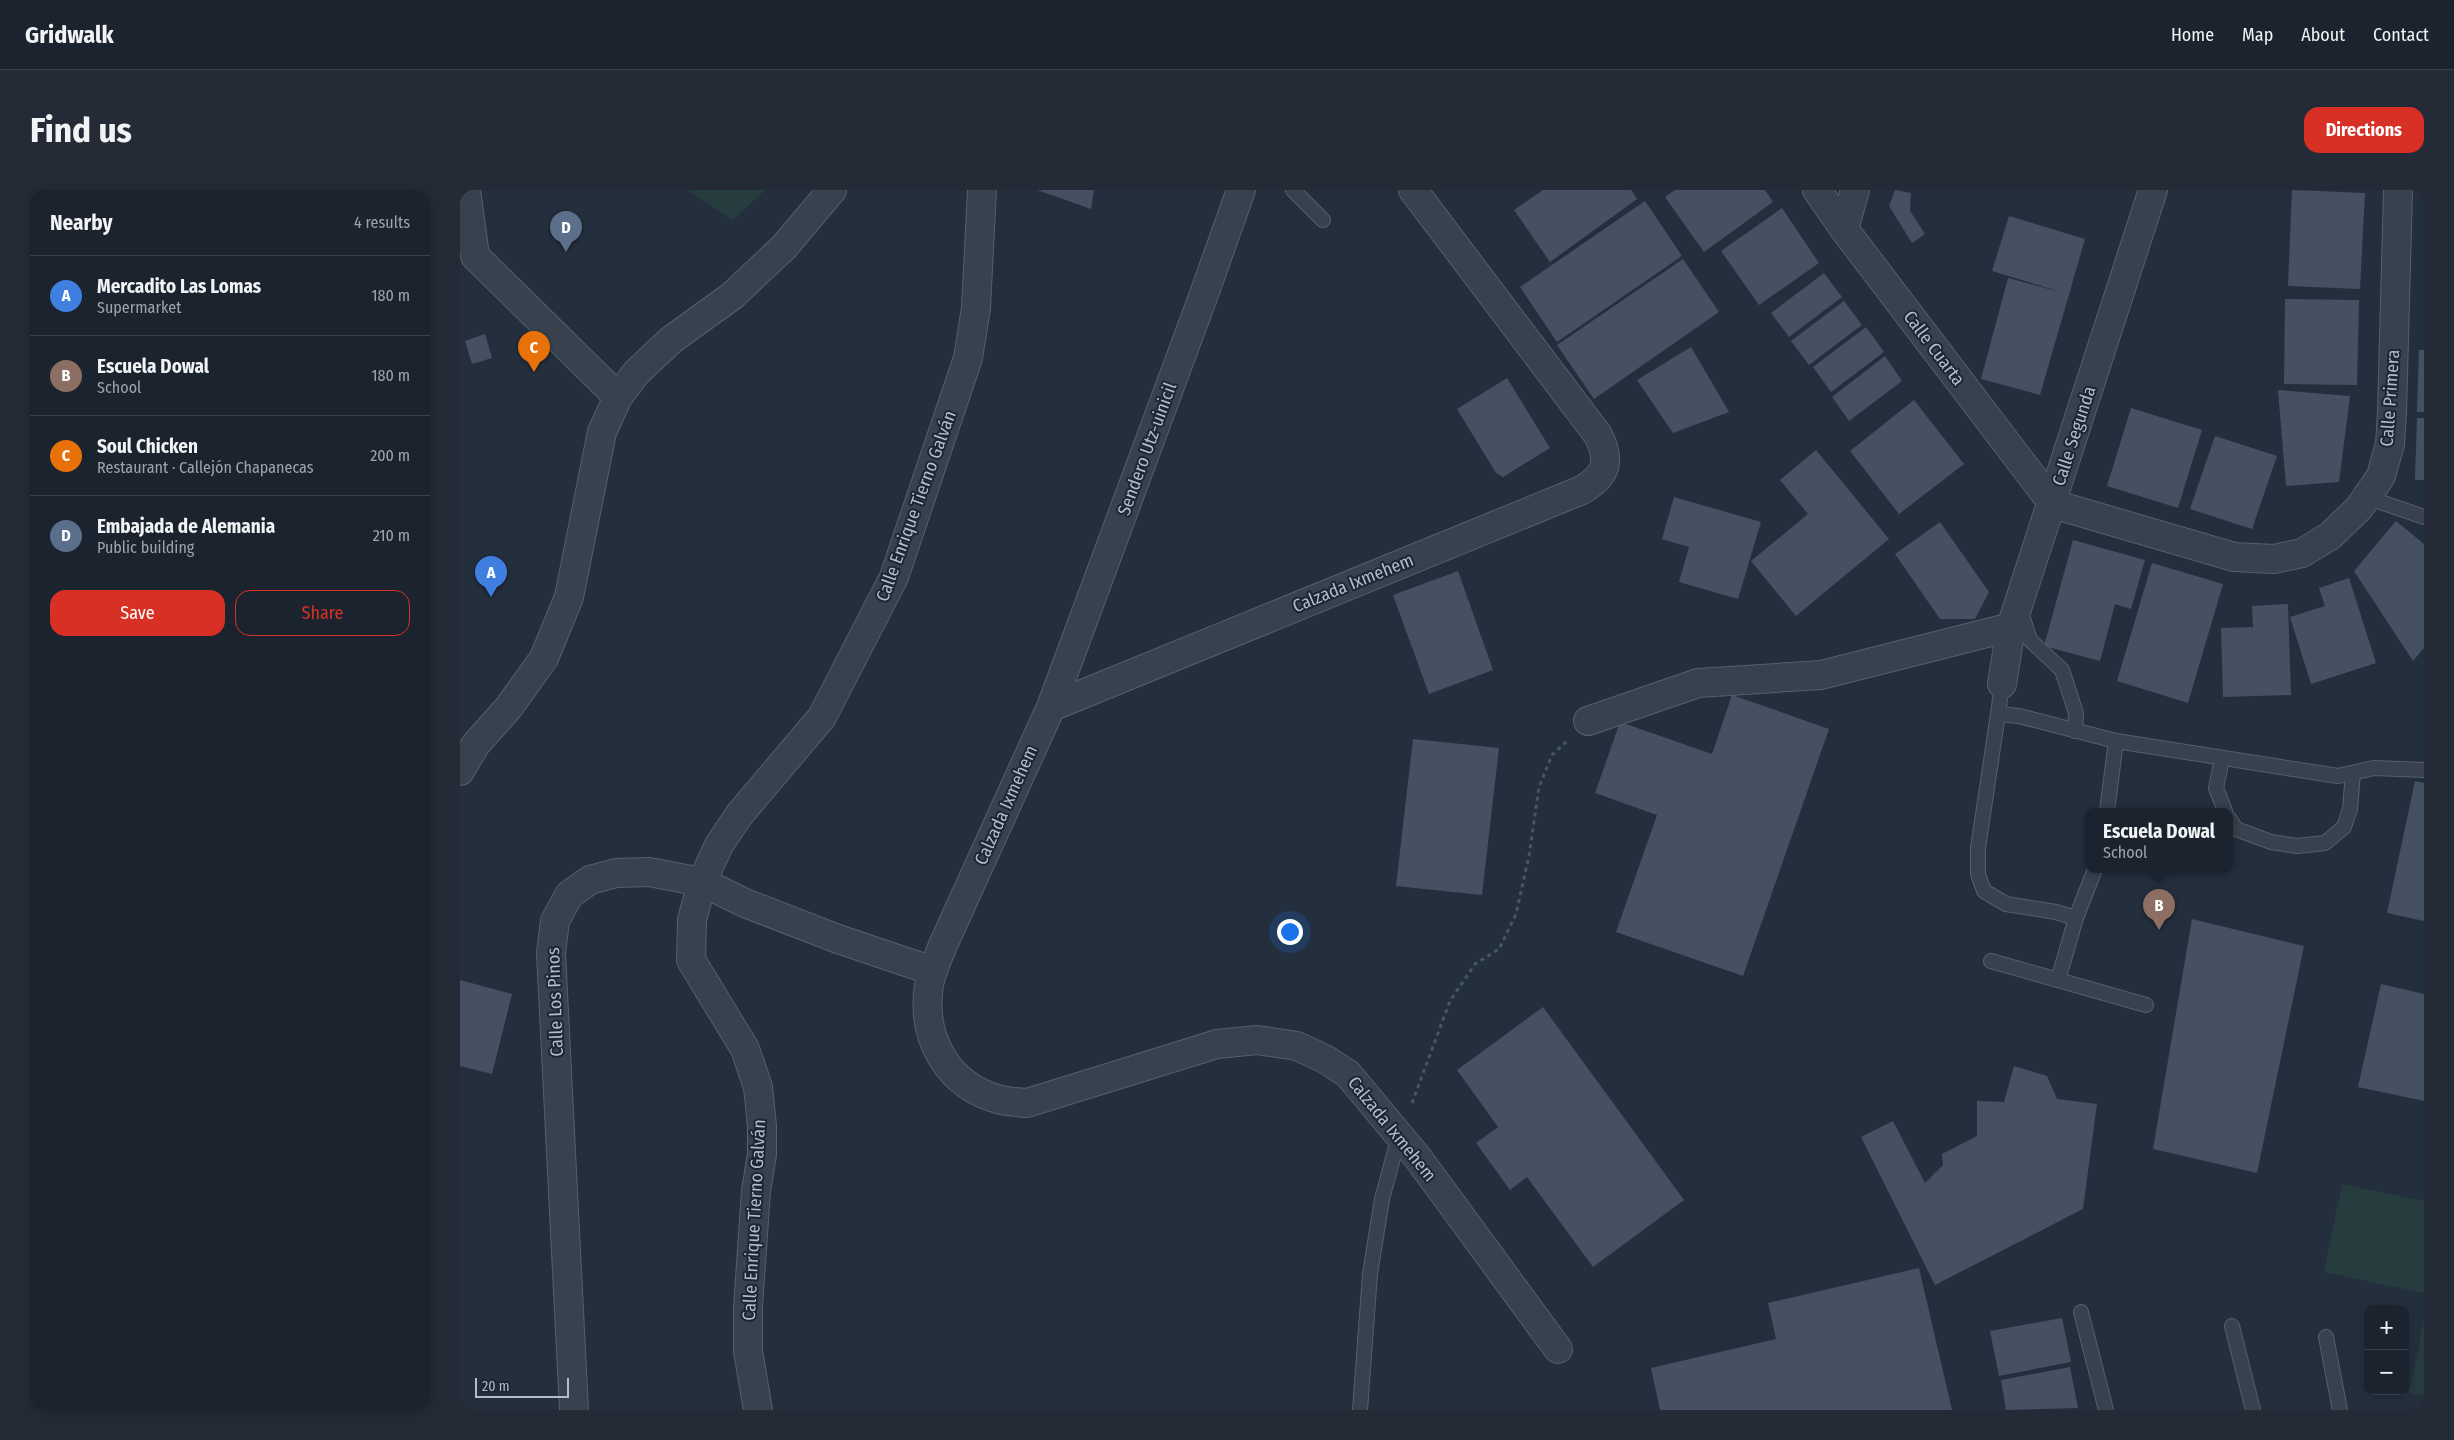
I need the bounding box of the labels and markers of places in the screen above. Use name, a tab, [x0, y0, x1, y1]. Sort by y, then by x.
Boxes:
pin: D	[550, 211, 582, 252]
pin: C	[518, 331, 550, 372]
pin: A	[475, 556, 507, 597]
pin: B	[2143, 889, 2175, 930]

